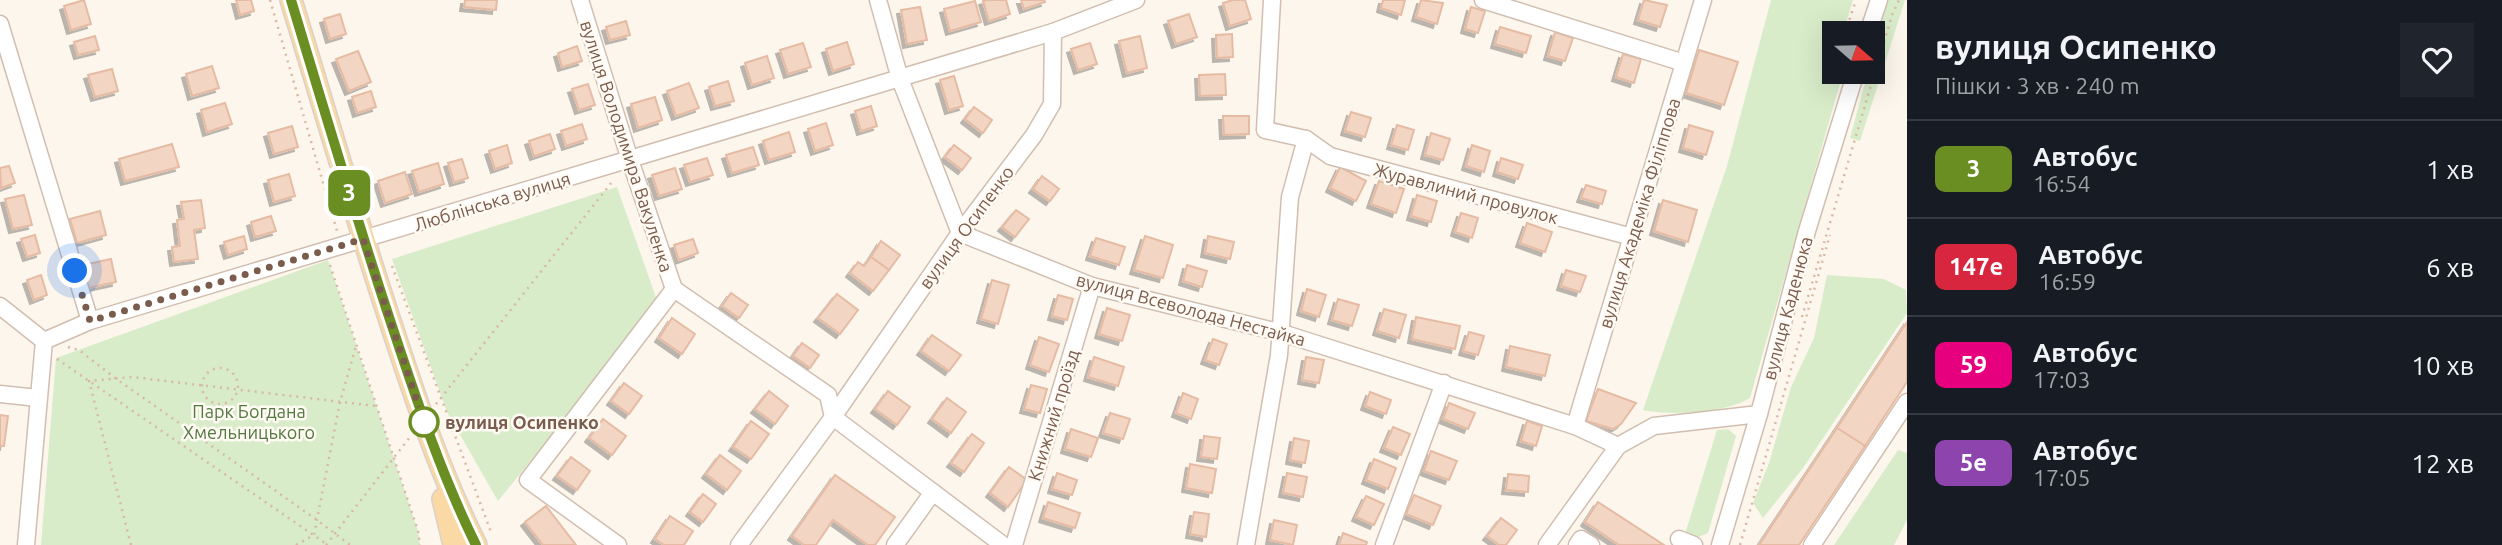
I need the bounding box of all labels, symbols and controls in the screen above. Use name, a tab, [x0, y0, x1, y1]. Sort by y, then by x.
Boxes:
street label: вулиця Володимира Вакуленка	[577, 18, 677, 274]
north arrow	[1822, 21, 1885, 84]
map controls	[1822, 21, 1885, 84]
button: heart	[2400, 23, 2474, 97]
text: вулиця Осипенко	[1935, 28, 2217, 65]
text: Пішки · 3 хв · 240 m	[1935, 73, 2140, 98]
street label: вулиця Академіка Філіппова	[1594, 95, 1684, 331]
text: Автобус	[2033, 142, 2137, 171]
text: 3	[1967, 155, 1980, 182]
text: 1 хв	[2426, 155, 2474, 184]
street label: Журавлиний провулок	[1371, 159, 1561, 227]
street label: вулиця Осипенко	[915, 162, 1017, 292]
street label: Люблінська вулиця	[411, 168, 573, 234]
line badge: 3	[326, 170, 372, 216]
text: 16:54	[2033, 171, 2091, 196]
text: 3	[342, 179, 356, 206]
street label: вулиця Каденюка	[1758, 234, 1816, 382]
text: Автобус	[2038, 240, 2143, 269]
your location	[57, 253, 92, 288]
text: 147е	[1949, 253, 2003, 280]
text: 6 хв	[2426, 253, 2474, 282]
street label: вулиця Всеволода Нестайка	[1074, 269, 1308, 349]
text: 16:59	[2038, 269, 2096, 294]
text: Автобус	[2033, 338, 2137, 367]
street label: Книжний проїзд	[1024, 346, 1083, 483]
text: 59	[1960, 351, 1987, 378]
text: 10 хв	[2411, 351, 2474, 380]
text: 17:03	[2033, 367, 2091, 392]
park label: Парк Богдана Хмельницького	[183, 401, 315, 442]
marker: вулиця Осипенко	[409, 407, 439, 437]
place label: вулиця Осипенко	[445, 412, 599, 432]
text: Автобус	[2033, 436, 2137, 465]
text: 5е	[1960, 449, 1987, 476]
text: 12 хв	[2411, 449, 2474, 478]
text: 17:05	[2033, 465, 2091, 490]

